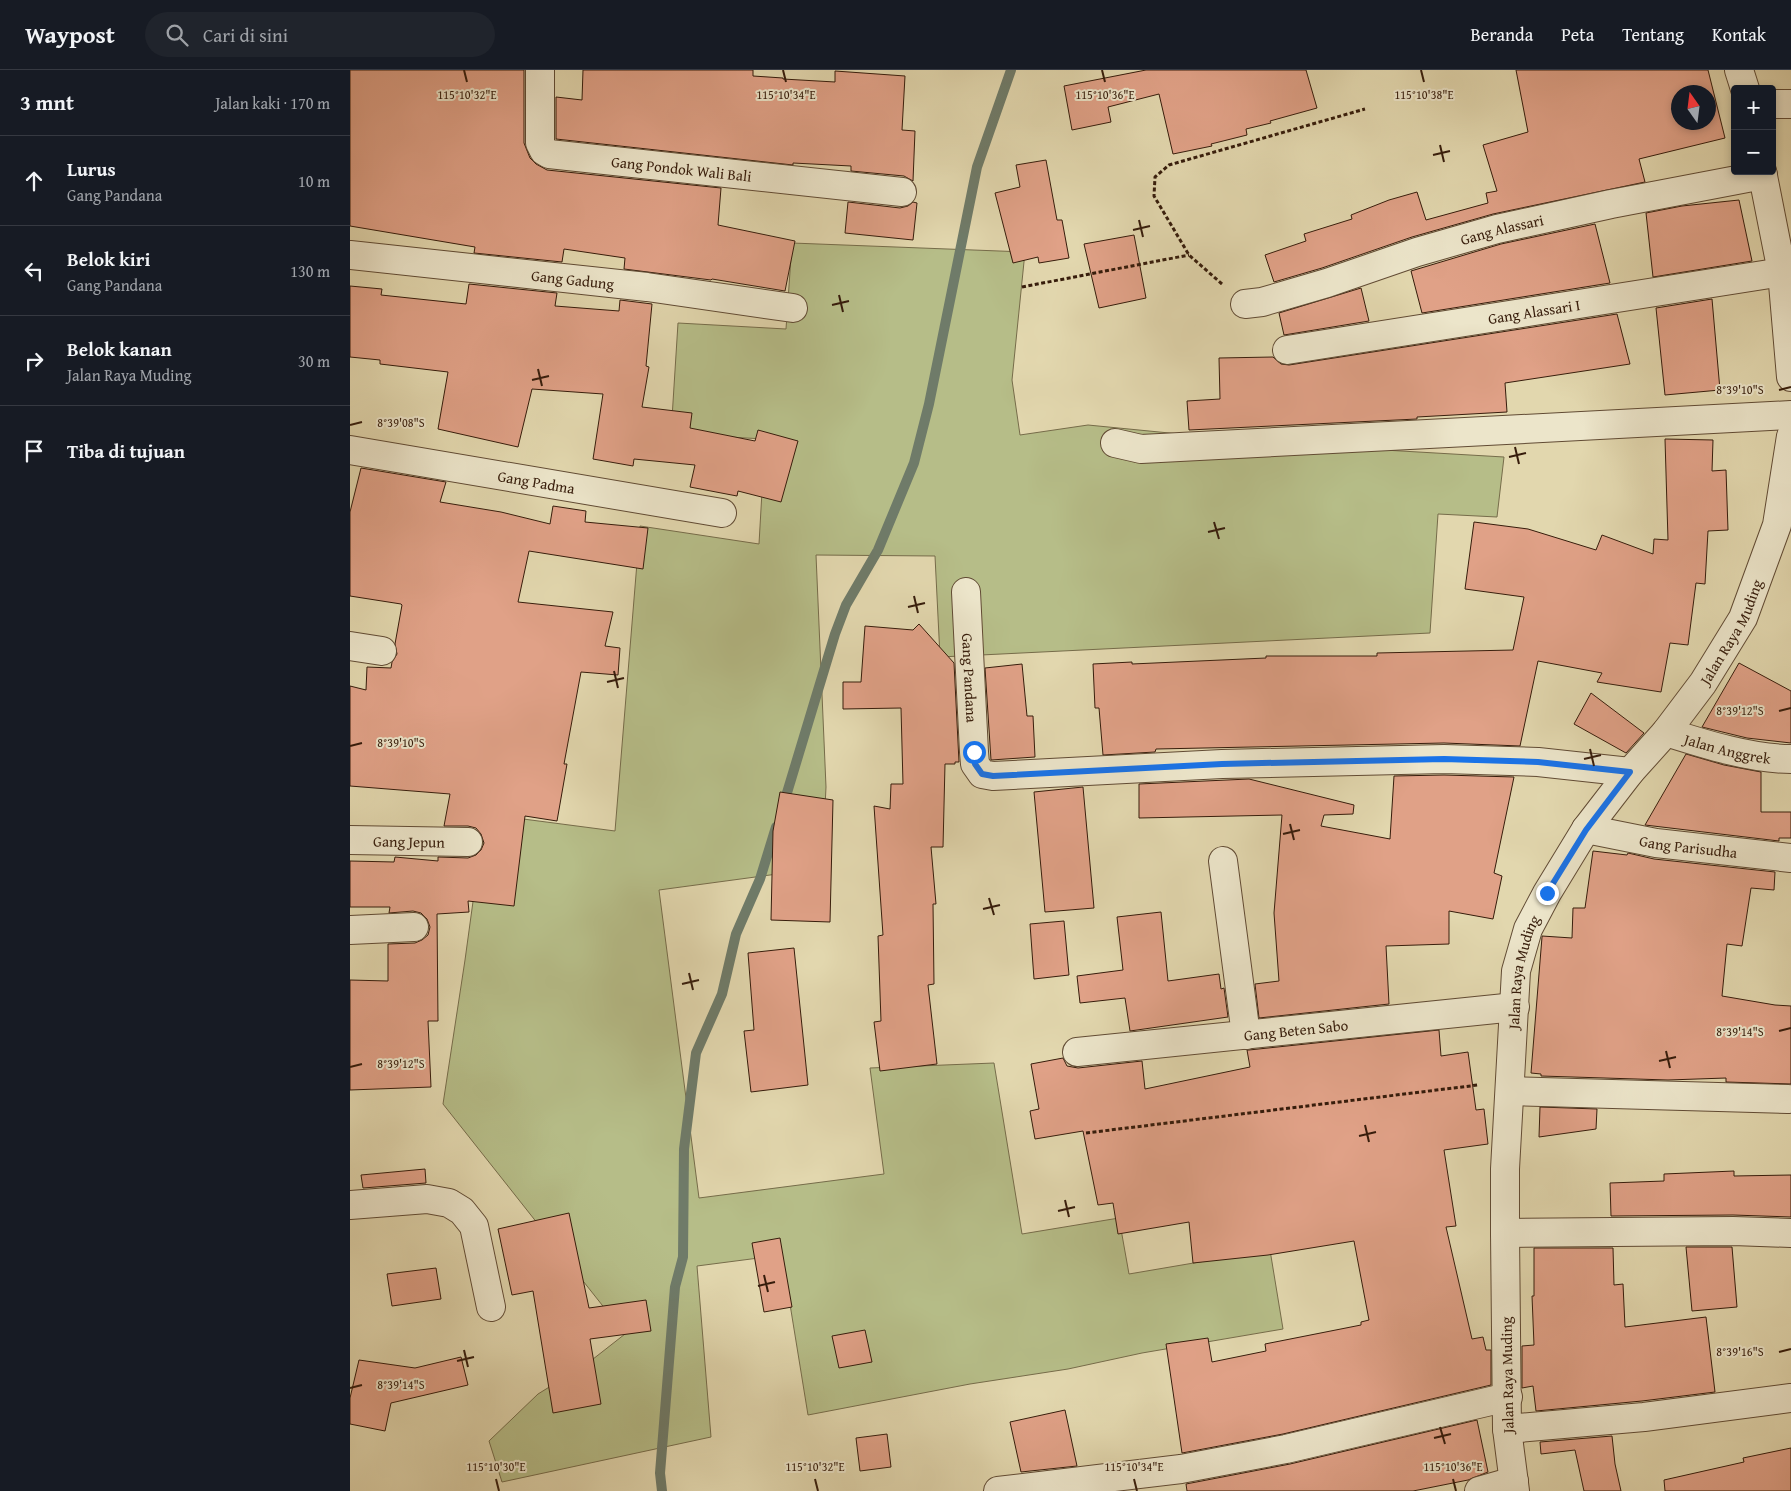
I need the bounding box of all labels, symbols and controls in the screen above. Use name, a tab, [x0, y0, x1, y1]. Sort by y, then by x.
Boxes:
search box	[145, 12, 495, 57]
text: Waypost	[25, 17, 115, 52]
icon: search	[163, 21, 191, 49]
text: Cari di sini	[203, 21, 288, 49]
text: Beranda	[1471, 21, 1533, 48]
text: Peta	[1561, 21, 1594, 48]
text: Tentang	[1622, 21, 1684, 48]
text: Kontak	[1712, 21, 1766, 48]
north arrow	[1671, 85, 1716, 130]
map controls	[1731, 85, 1776, 175]
button: +	[1731, 85, 1776, 130]
text: 115°10'32"E	[437, 86, 497, 103]
text: 115°10'34"E	[756, 86, 816, 103]
text: 115°10'36"E	[1075, 86, 1135, 103]
text: 115°10'38"E	[1394, 86, 1454, 103]
text: 3 mnt	[20, 87, 74, 118]
text: Jalan kaki · 170 m	[215, 91, 330, 115]
button: −	[1731, 130, 1776, 175]
street label: Gang Pondok Wali Bali	[610, 150, 753, 186]
text: Lurus	[67, 155, 116, 183]
icon: ahead	[20, 167, 48, 195]
text: 10 m	[298, 169, 330, 193]
text: Gang Pandana	[67, 183, 162, 207]
street label: Gang Alassari	[1458, 209, 1545, 250]
text: Belok kiri	[67, 245, 150, 273]
icon: left	[20, 257, 48, 285]
text: 130 m	[290, 259, 330, 283]
street label: Gang Gadung	[530, 264, 616, 294]
text: Gang Pandana	[67, 273, 162, 297]
street label: Gang Alassari I	[1486, 293, 1581, 329]
text: Belok kanan	[67, 335, 172, 363]
icon: right	[20, 347, 48, 375]
text: 30 m	[298, 349, 330, 373]
text: Jalan Raya Muding	[67, 363, 192, 387]
text: 8°39'10"S	[1716, 381, 1764, 398]
text: 8°39'08"S	[377, 414, 425, 431]
icon: arrive	[20, 437, 48, 465]
text: Tiba di tujuan	[67, 437, 185, 465]
street label: Gang Padma	[496, 465, 576, 498]
street label: Jalan Raya Muding	[1693, 576, 1767, 690]
street label: Gang Pandana	[958, 633, 983, 723]
text: 8°39'12"S	[1716, 702, 1764, 719]
street label: Jalan Anggrek	[1680, 727, 1772, 768]
text: 8°39'10"S	[377, 734, 425, 751]
route start	[963, 741, 986, 764]
street label: Gang Parisudha	[1638, 829, 1738, 862]
street label: Gang Jepun	[373, 830, 446, 852]
route end	[1536, 882, 1559, 905]
street label: Jalan Raya Muding	[1502, 910, 1544, 1032]
street label: Gang Beten Sabo	[1243, 1014, 1349, 1045]
text: 8°39'14"S	[1716, 1023, 1764, 1040]
text: 8°39'12"S	[377, 1055, 425, 1072]
street label: Jalan Raya Muding	[1495, 1316, 1519, 1436]
text: 8°39'16"S	[1716, 1343, 1764, 1360]
text: 8°39'14"S	[377, 1376, 425, 1393]
text: 115°10'30"E	[466, 1458, 526, 1475]
text: 115°10'32"E	[785, 1458, 845, 1475]
text: 115°10'34"E	[1104, 1458, 1164, 1475]
text: 115°10'36"E	[1423, 1458, 1483, 1475]

